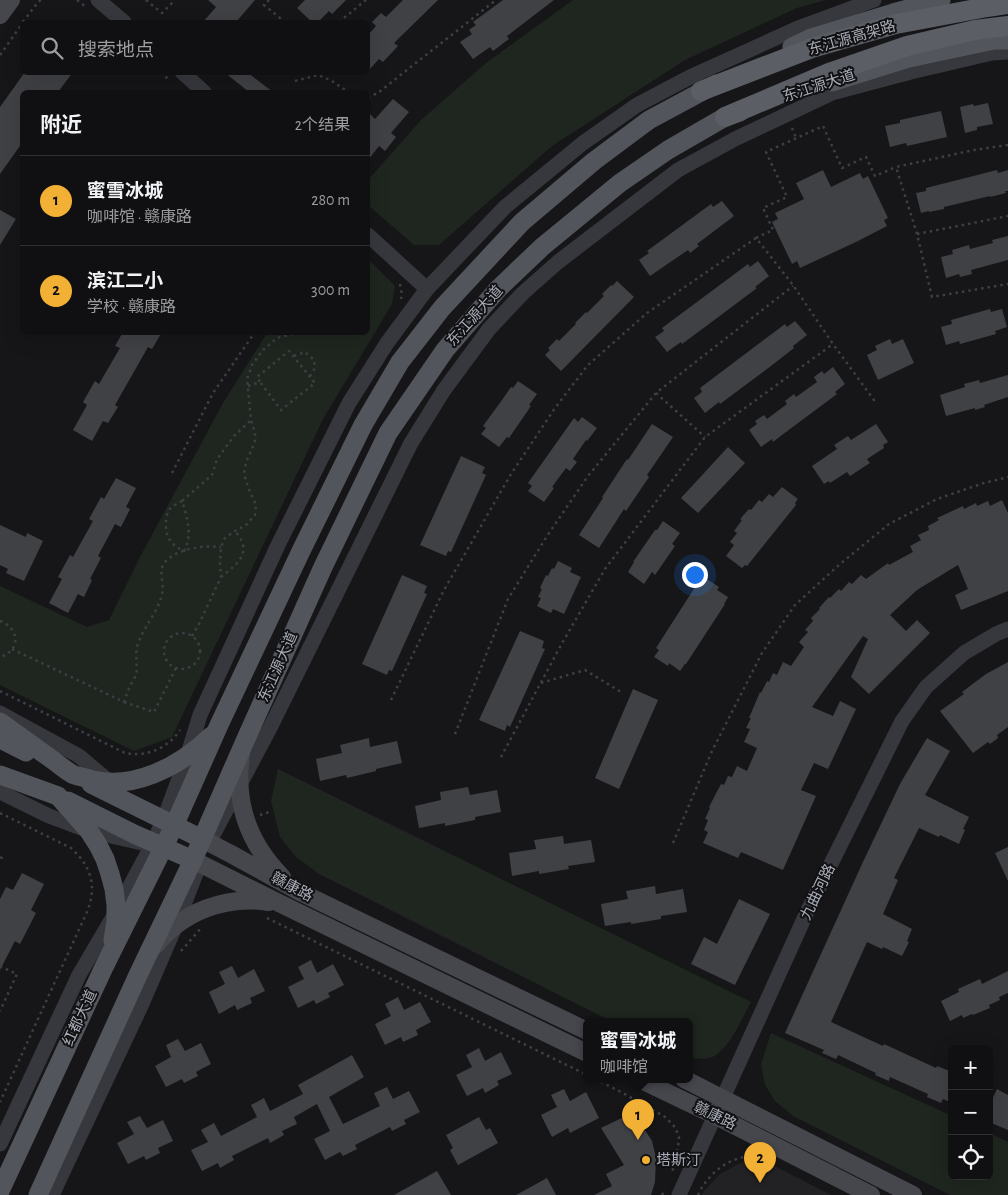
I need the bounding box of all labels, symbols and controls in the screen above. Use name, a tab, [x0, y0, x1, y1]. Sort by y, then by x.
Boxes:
street label: 东江源高架路	[806, 17, 897, 58]
search box	[20, 20, 370, 75]
icon: search	[38, 34, 66, 62]
text: 搜索地点	[78, 41, 154, 60]
street label: 东江源大道	[781, 66, 857, 105]
text: 附近	[40, 115, 82, 136]
text: 2个结果	[295, 117, 350, 133]
text: 蜜雪冰城	[87, 182, 163, 201]
text: 1	[53, 192, 59, 208]
text: 280 m	[311, 192, 350, 208]
text: 咖啡馆 · 赣康路	[87, 209, 192, 225]
text: 滨江二小	[87, 272, 163, 291]
text: 2	[52, 282, 60, 298]
text: 300 m	[311, 282, 350, 298]
street label: 东江源大道	[444, 282, 506, 349]
text: 学校 · 赣康路	[87, 299, 176, 315]
your location	[682, 562, 708, 588]
street label: 东江源大道	[255, 629, 300, 704]
street label: 九曲河路	[797, 861, 838, 922]
street label: 赣康路	[269, 869, 316, 904]
street label: 红都大道	[60, 987, 99, 1048]
popup	[583, 1018, 693, 1083]
text: 蜜雪冰城	[600, 1032, 676, 1051]
map controls	[948, 1045, 993, 1180]
button: +	[948, 1045, 993, 1090]
text: 咖啡馆	[600, 1059, 648, 1075]
button: −	[948, 1090, 993, 1135]
street label: 赣康路	[691, 1098, 739, 1133]
pin: 1	[622, 1099, 654, 1140]
button: locate	[948, 1135, 993, 1180]
pin: 2	[744, 1142, 776, 1183]
place label: 塔斯汀	[656, 1152, 701, 1168]
marker: 塔斯汀	[640, 1154, 652, 1166]

